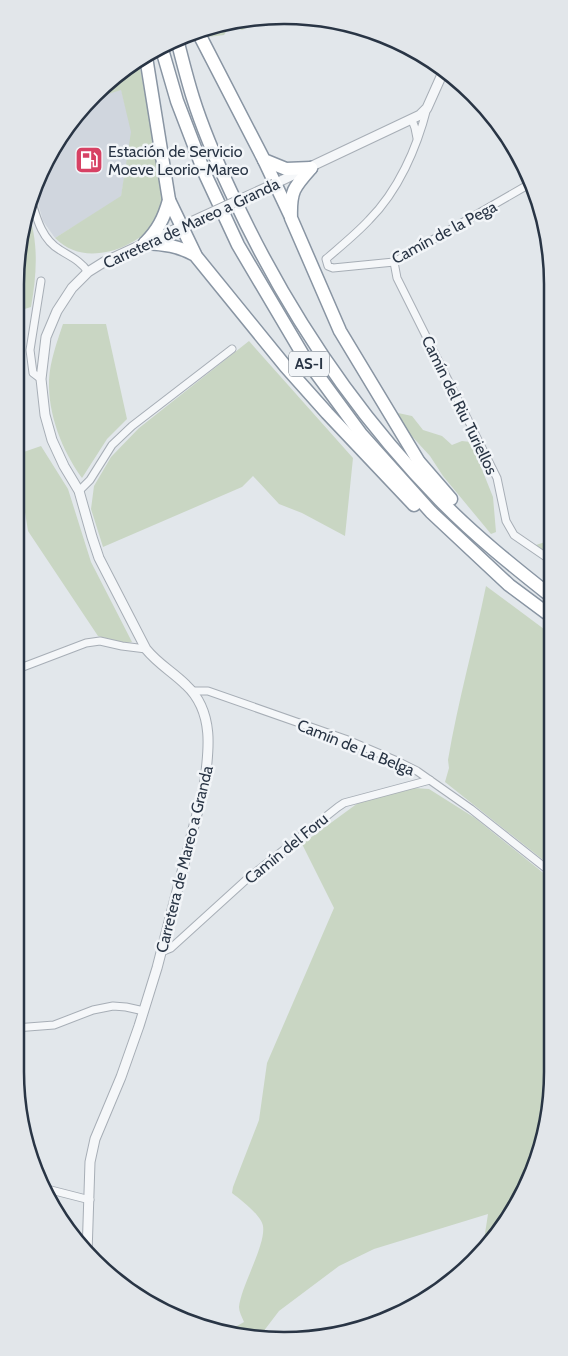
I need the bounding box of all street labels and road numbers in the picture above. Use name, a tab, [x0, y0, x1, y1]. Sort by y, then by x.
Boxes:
street label: Carretera de Mareo a Granda	[100, 174, 283, 273]
street label: Camín de la Pega	[389, 197, 500, 268]
street label: Camín del Riu Turiellos	[418, 333, 502, 478]
road number: AS-I	[289, 352, 329, 376]
street label: Camín de La Belga	[294, 715, 417, 780]
street label: Carretera de Mareo a Granda	[152, 763, 217, 955]
street label: Camín del Foru	[241, 809, 332, 888]

